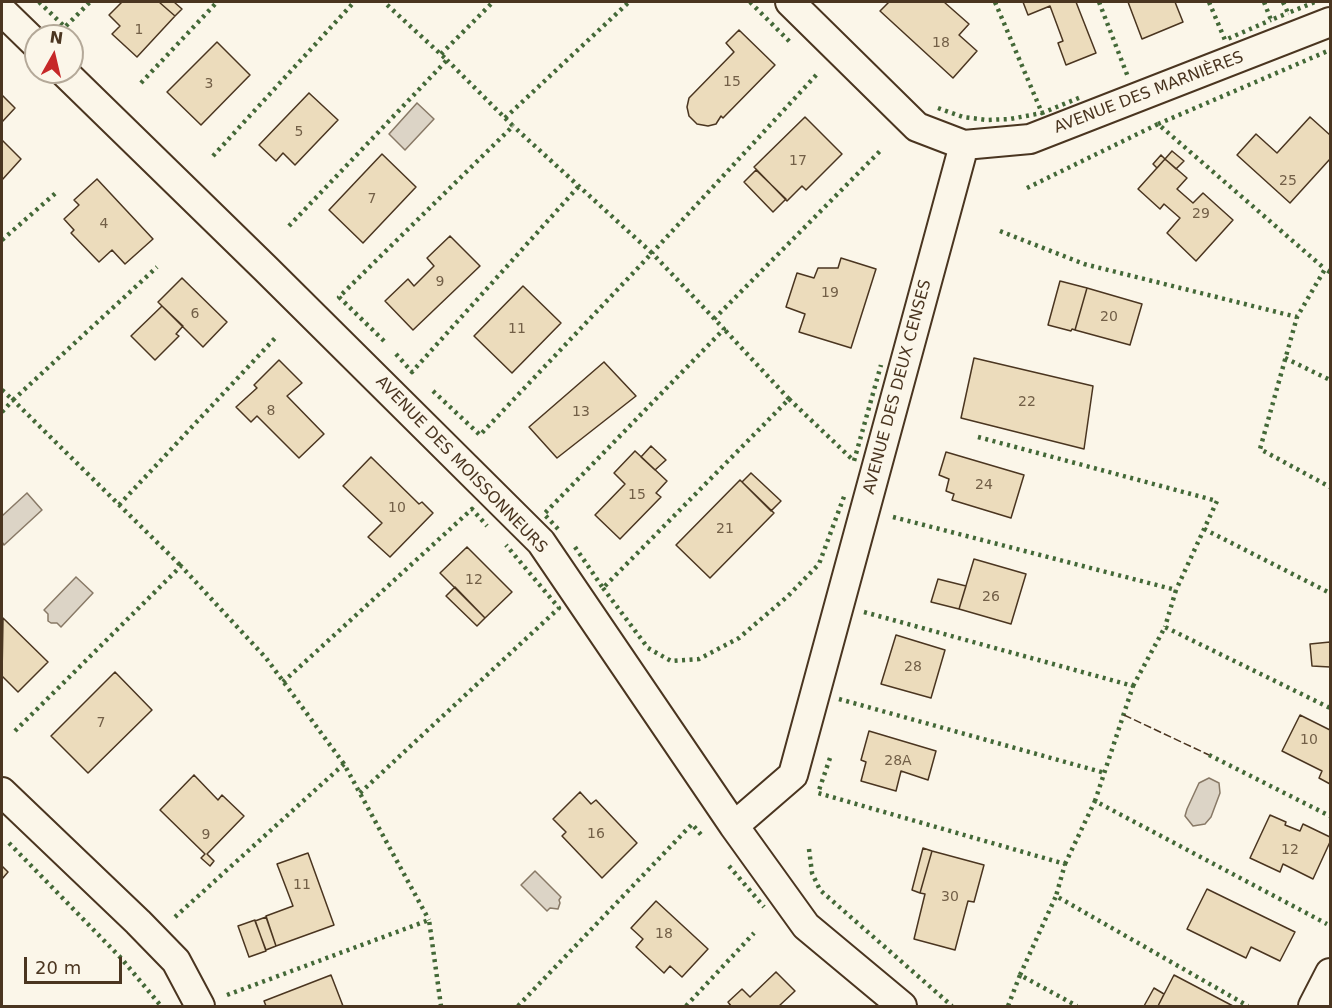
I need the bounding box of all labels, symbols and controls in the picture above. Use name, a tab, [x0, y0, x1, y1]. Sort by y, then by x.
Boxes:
house number: 1	[135, 22, 143, 38]
north arrow	[24, 24, 84, 84]
text: N	[48, 27, 64, 48]
house number: 18	[932, 35, 950, 51]
street label: AVENUE DES MARNIÈRES	[1051, 48, 1247, 138]
house number: 15	[723, 74, 741, 90]
house number: 3	[205, 76, 213, 92]
house number: 5	[295, 124, 303, 140]
house number: 17	[789, 153, 807, 169]
house number: 25	[1279, 173, 1297, 189]
house number: 7	[368, 191, 376, 207]
house number: 29	[1192, 206, 1210, 222]
house number: 4	[100, 216, 108, 232]
house number: 9	[436, 274, 444, 290]
street label: AVENUE DES DEUX CENSES	[860, 278, 936, 496]
house number: 19	[821, 285, 839, 301]
house number: 6	[191, 306, 199, 322]
house number: 20	[1100, 309, 1118, 325]
house number: 11	[508, 321, 526, 337]
street label: AVENUE DES MOISSONNEURS	[371, 373, 551, 557]
house number: 22	[1018, 394, 1036, 410]
house number: 8	[267, 403, 275, 419]
house number: 13	[572, 404, 590, 420]
house number: 24	[975, 477, 993, 493]
house number: 15	[628, 487, 646, 503]
house number: 10	[388, 500, 406, 516]
house number: 21	[716, 521, 734, 537]
house number: 12	[465, 572, 483, 588]
house number: 26	[982, 589, 1000, 605]
house number: 28	[904, 659, 922, 675]
house number: 7	[97, 715, 105, 731]
house number: 10	[1300, 732, 1318, 748]
house number: 28A	[884, 753, 912, 769]
house number: 16	[587, 826, 605, 842]
house number: 9	[202, 827, 210, 843]
house number: 12	[1281, 842, 1299, 858]
house number: 11	[293, 877, 311, 893]
house number: 30	[941, 889, 959, 905]
house number: 18	[655, 926, 673, 942]
scale bar	[27, 945, 124, 983]
text: 20 m	[35, 957, 81, 978]

